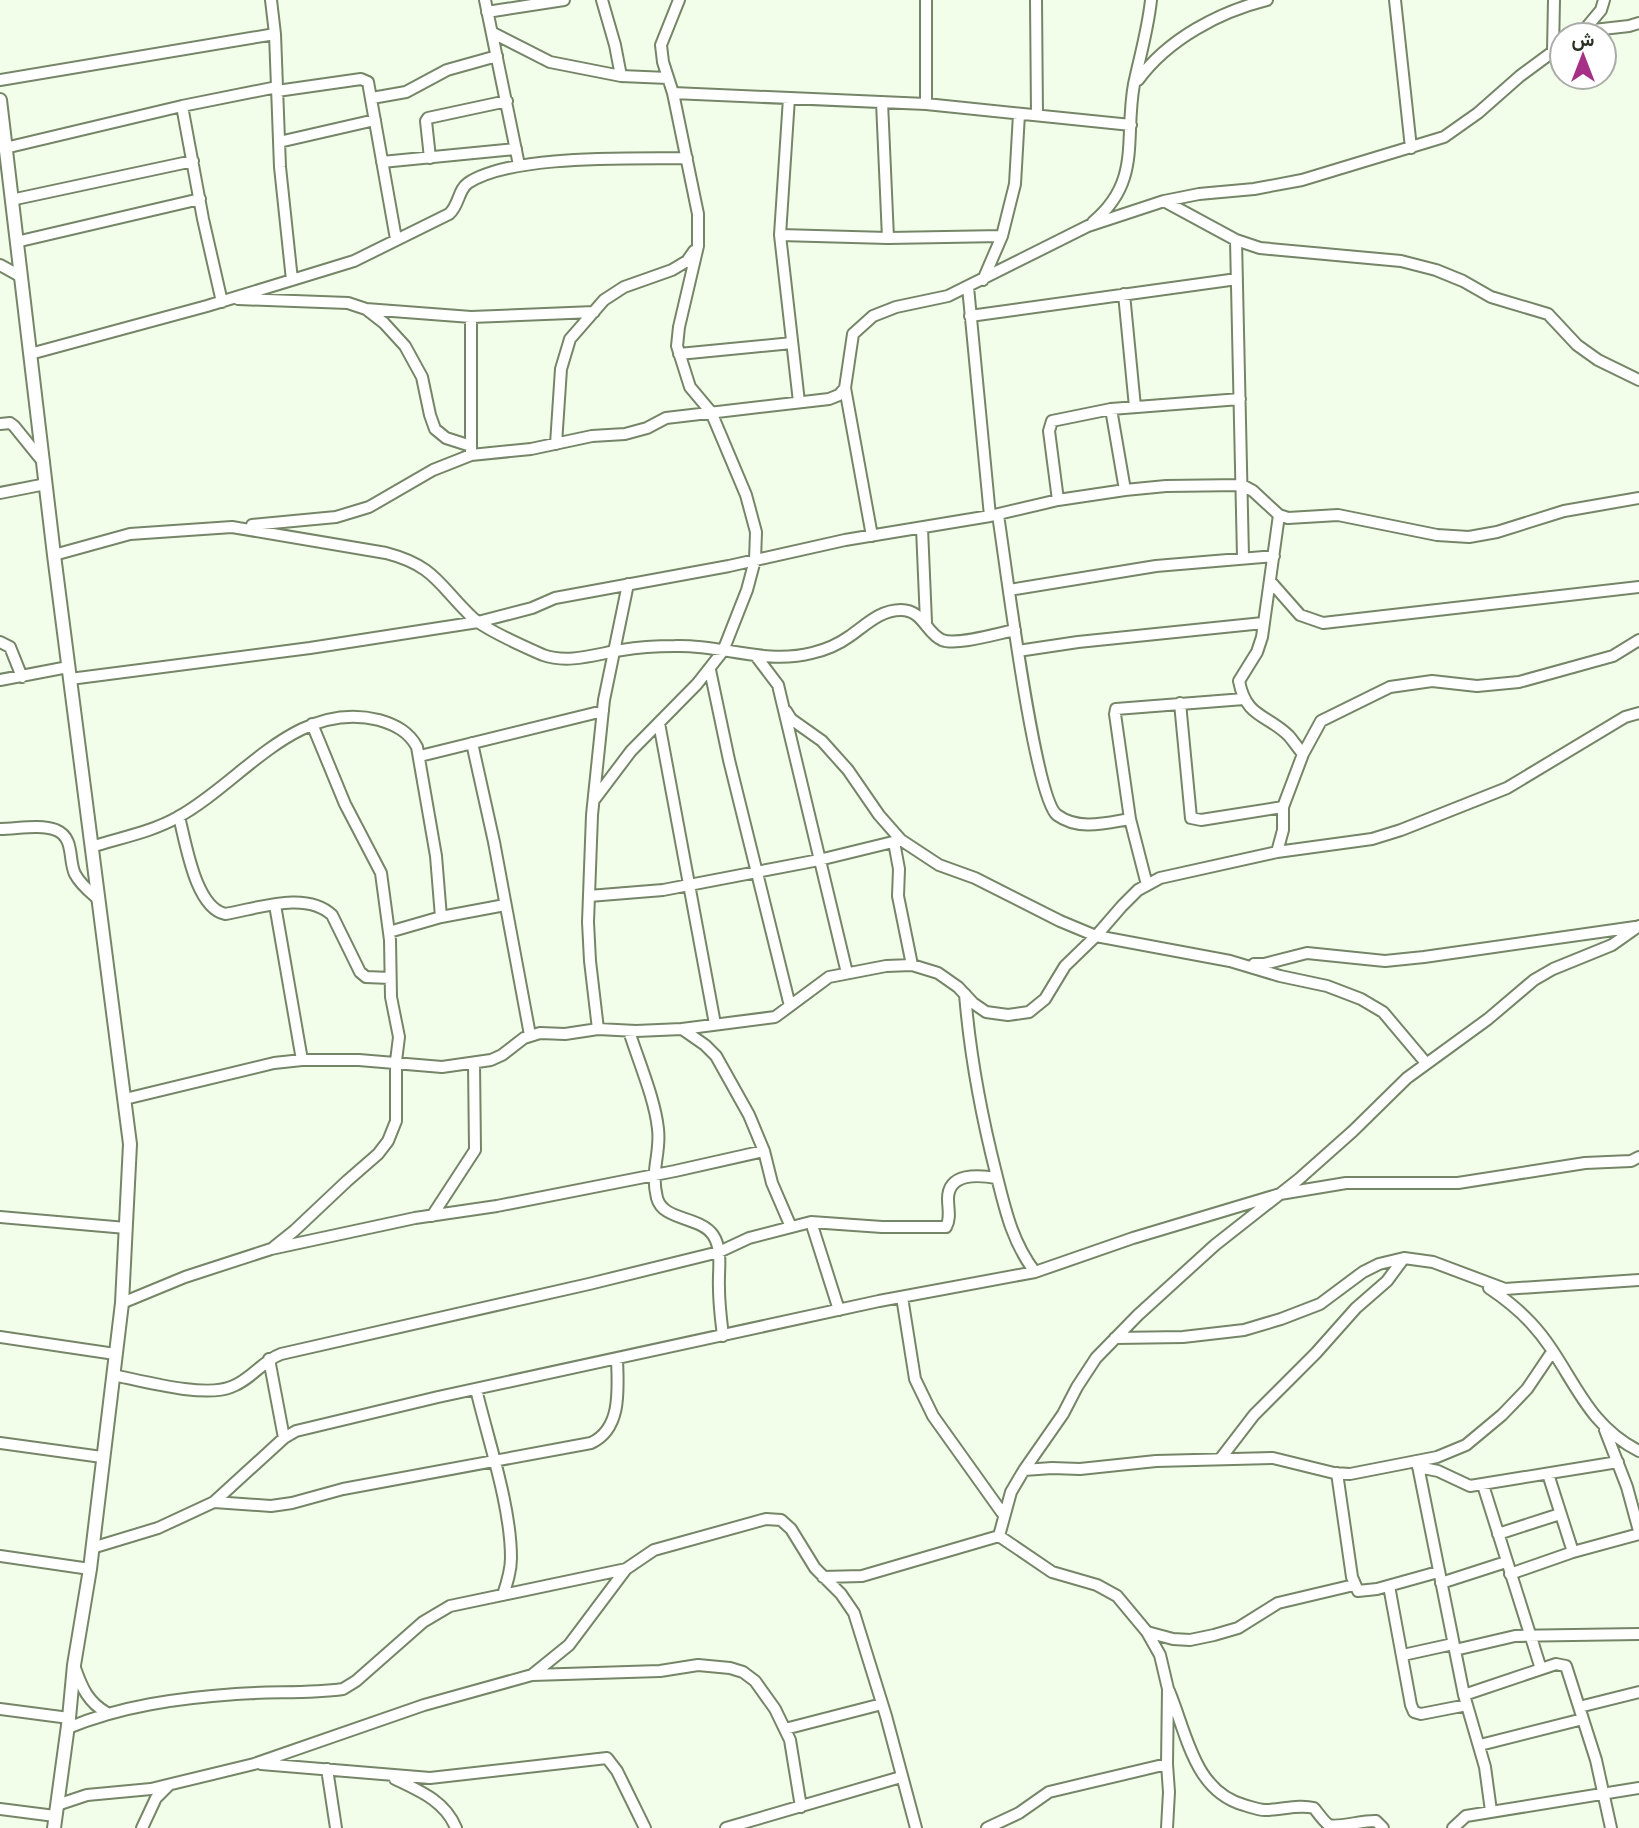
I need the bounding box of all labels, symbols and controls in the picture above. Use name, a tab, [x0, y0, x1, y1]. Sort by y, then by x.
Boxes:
north arrow	[1548, 21, 1618, 91]
text: ش	[1572, 27, 1595, 51]

